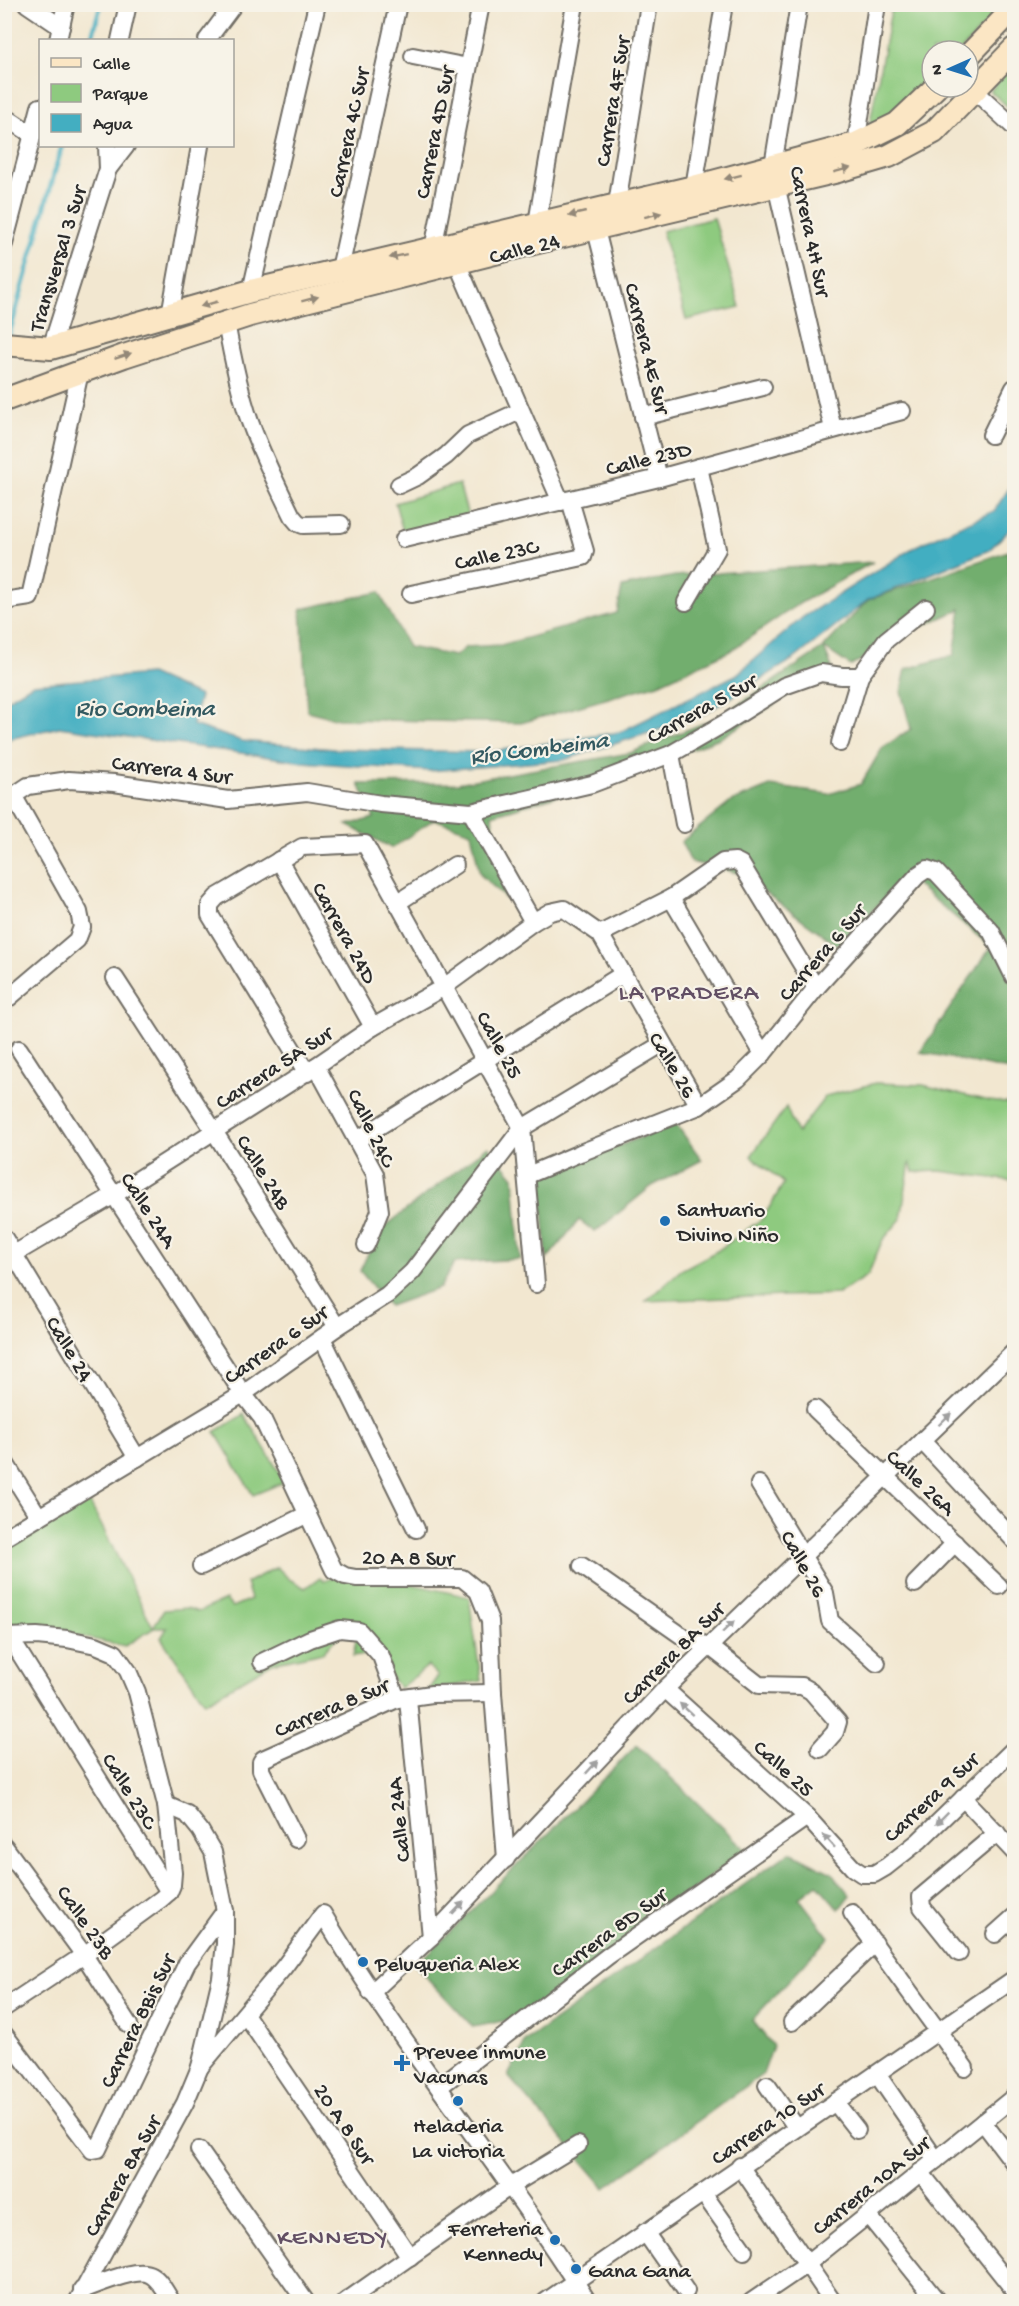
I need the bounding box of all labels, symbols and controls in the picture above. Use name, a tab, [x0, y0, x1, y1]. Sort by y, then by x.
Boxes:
street label: Carrera 4F Sur	[592, 32, 638, 169]
legend	[39, 39, 234, 147]
north arrow	[920, 39, 980, 99]
text: Calle	[93, 55, 131, 76]
street label: Carrera 4D Sur	[411, 62, 463, 201]
street label: Carrera 4C Sur	[324, 63, 378, 200]
text: N	[929, 63, 948, 75]
text: Parque	[92, 85, 149, 106]
text: Agua	[93, 115, 133, 136]
street label: Carrera 4H Sur	[782, 164, 835, 302]
one-way arrow	[833, 164, 851, 174]
one-way arrow	[724, 172, 742, 182]
street label: Transversal 3 Sur	[25, 181, 95, 337]
one-way arrow	[567, 209, 586, 219]
one-way arrow	[643, 210, 662, 220]
street label: Calle 24	[487, 229, 563, 272]
one-way arrow	[389, 252, 407, 262]
street label: Carrera 4E Sur	[616, 281, 674, 419]
one-way arrow	[300, 294, 319, 304]
one-way arrow	[200, 299, 218, 309]
one-way arrow	[114, 351, 132, 361]
street label: Calle 23D	[604, 438, 695, 484]
street label: Calle 23C	[453, 535, 543, 578]
street label: Carrera 5 Sur	[644, 669, 764, 751]
water label: Rio Combeima	[75, 696, 216, 725]
water label: Río Combeima	[469, 727, 612, 773]
street label: Carrera 4 Sur	[110, 752, 235, 792]
street label: Carrera 24D	[304, 879, 381, 990]
street label: Carrera 6 Sur	[775, 898, 875, 1008]
district label: LA PRADERA	[619, 980, 760, 1009]
street label: Calle 25	[468, 1008, 527, 1084]
street label: Carrera 5A Sur	[212, 1021, 340, 1117]
street label: Calle 26	[641, 1028, 701, 1104]
street label: Calle 24C	[339, 1086, 400, 1174]
street label: Calle 24B	[229, 1131, 295, 1216]
street label: Calle 24A	[113, 1169, 181, 1255]
place label: Santuario Divino Niño	[675, 1199, 779, 1250]
marker: Santuario Divino Niño	[658, 1214, 672, 1228]
street label: Carrera 6 Sur	[220, 1300, 336, 1392]
street label: Calle 24	[38, 1313, 97, 1388]
one-way arrow	[937, 1413, 951, 1427]
street label: Calle 26A	[879, 1445, 960, 1523]
street label: Calle 26	[773, 1527, 831, 1604]
street label: 20 A 8 Sur	[362, 1546, 456, 1574]
street label: Carrera 8A Sur	[618, 1596, 733, 1712]
one-way arrow	[721, 1621, 735, 1635]
street label: Carrera 8 Sur	[271, 1673, 396, 1745]
one-way arrow	[679, 1703, 694, 1716]
street label: Calle 25	[747, 1736, 818, 1804]
street label: Carrera 9 Sur	[880, 1747, 987, 1850]
street label: Calle 23C	[94, 1749, 162, 1837]
one-way arrow	[585, 1759, 599, 1774]
street label: Calle 24A	[384, 1775, 418, 1863]
one-way arrow	[936, 1811, 950, 1825]
one-way arrow	[822, 1834, 836, 1849]
street label: Calle 23B	[49, 1881, 119, 1966]
street label: Carrera 8D Sur	[548, 1882, 675, 1985]
one-way arrow	[451, 1902, 465, 1916]
street label: Carrera 8Bis Sur	[96, 1948, 184, 2093]
place label: Peluqueria Alex	[374, 1953, 520, 1979]
marker: Peluqueria Alex	[356, 1955, 370, 1969]
place label: Prevee inmune Vacunas	[413, 2041, 547, 2092]
marker: Prevee inmune Vacunas	[395, 2056, 409, 2070]
street label: Carrera 10 Sur	[708, 2077, 833, 2173]
street label: 20 A 8 Sur	[306, 2080, 380, 2173]
marker: Heladeria La victoria	[451, 2094, 465, 2108]
street label: Carrera 8A Sur	[80, 2110, 170, 2242]
place label: Heladeria La victoria	[412, 2115, 505, 2166]
street label: Carrera 10A Sur	[808, 2130, 938, 2243]
place label: Ferreteria Kennedy	[447, 2218, 544, 2269]
district label: KENNEDY	[277, 2225, 389, 2254]
marker: Ferreteria Kennedy	[548, 2233, 562, 2247]
place label: Gana Gana	[588, 2260, 692, 2286]
marker: Gana Gana	[569, 2262, 583, 2276]

